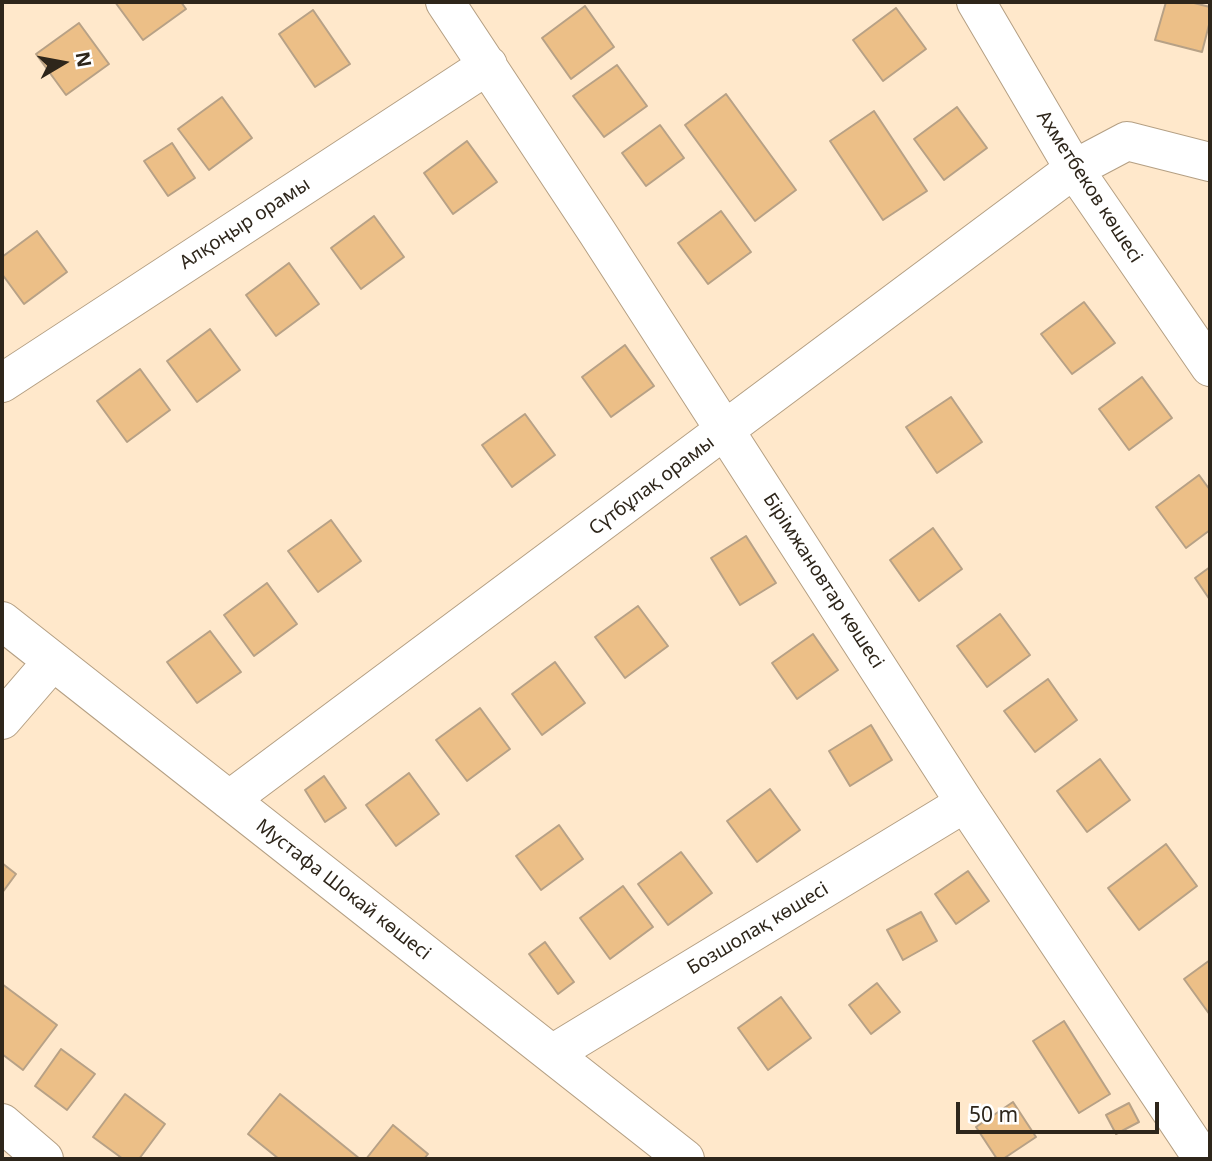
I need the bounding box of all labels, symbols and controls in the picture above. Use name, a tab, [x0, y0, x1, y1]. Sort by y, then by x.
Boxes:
north arrow	[28, 28, 98, 98]
text: N	[70, 49, 98, 69]
street label: Ахметбеков көшесі	[1031, 107, 1147, 267]
street label: Алқоңыр орамы	[175, 173, 315, 275]
street label: Cүтбұлақ орамы	[585, 431, 719, 541]
street label: Бірімжановтар көшесі	[758, 489, 888, 673]
street label: Мустафа Шокай көшесі	[251, 815, 435, 965]
street label: Бозшолақ көшесі	[683, 878, 833, 980]
scale bar	[960, 1088, 1163, 1132]
text: 50 m	[969, 1100, 1018, 1128]

